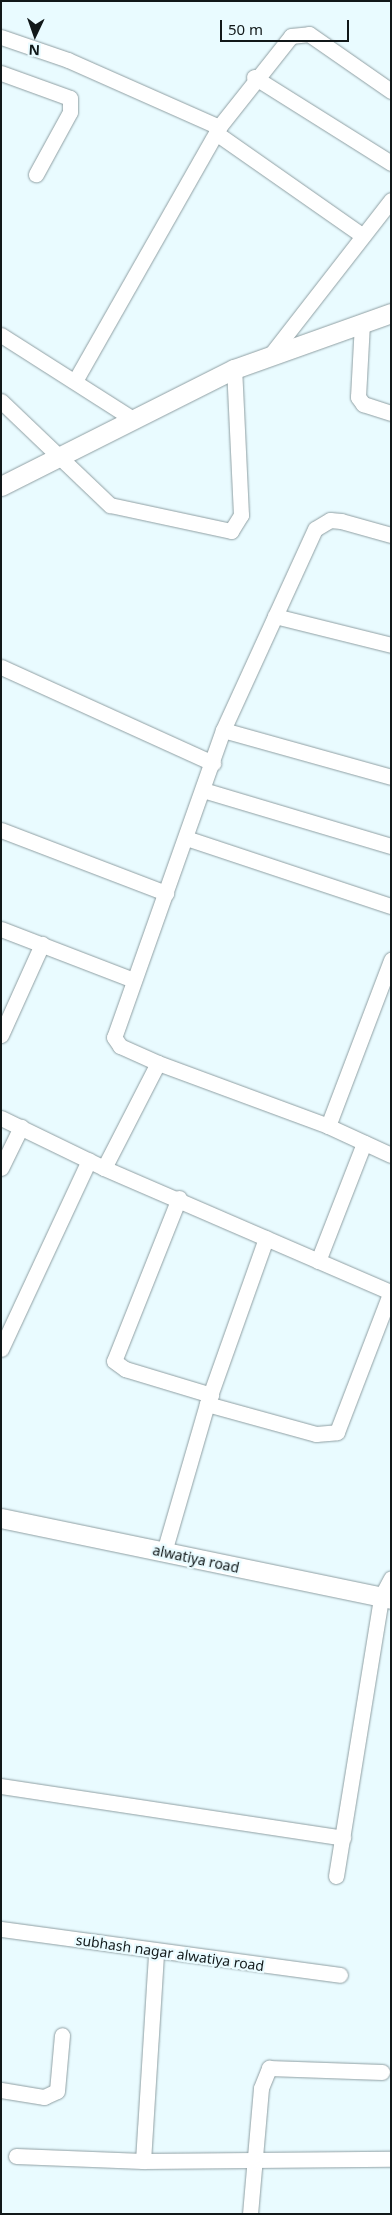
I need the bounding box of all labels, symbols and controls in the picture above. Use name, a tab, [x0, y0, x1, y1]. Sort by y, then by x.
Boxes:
north arrow	[10, 10, 60, 60]
scale bar	[222, 10, 351, 42]
text: 50 m	[228, 19, 263, 39]
text: N	[28, 41, 40, 60]
street label: alwatiya road	[151, 1542, 241, 1576]
street label: subhash nagar alwatiya road	[75, 1931, 265, 1975]

